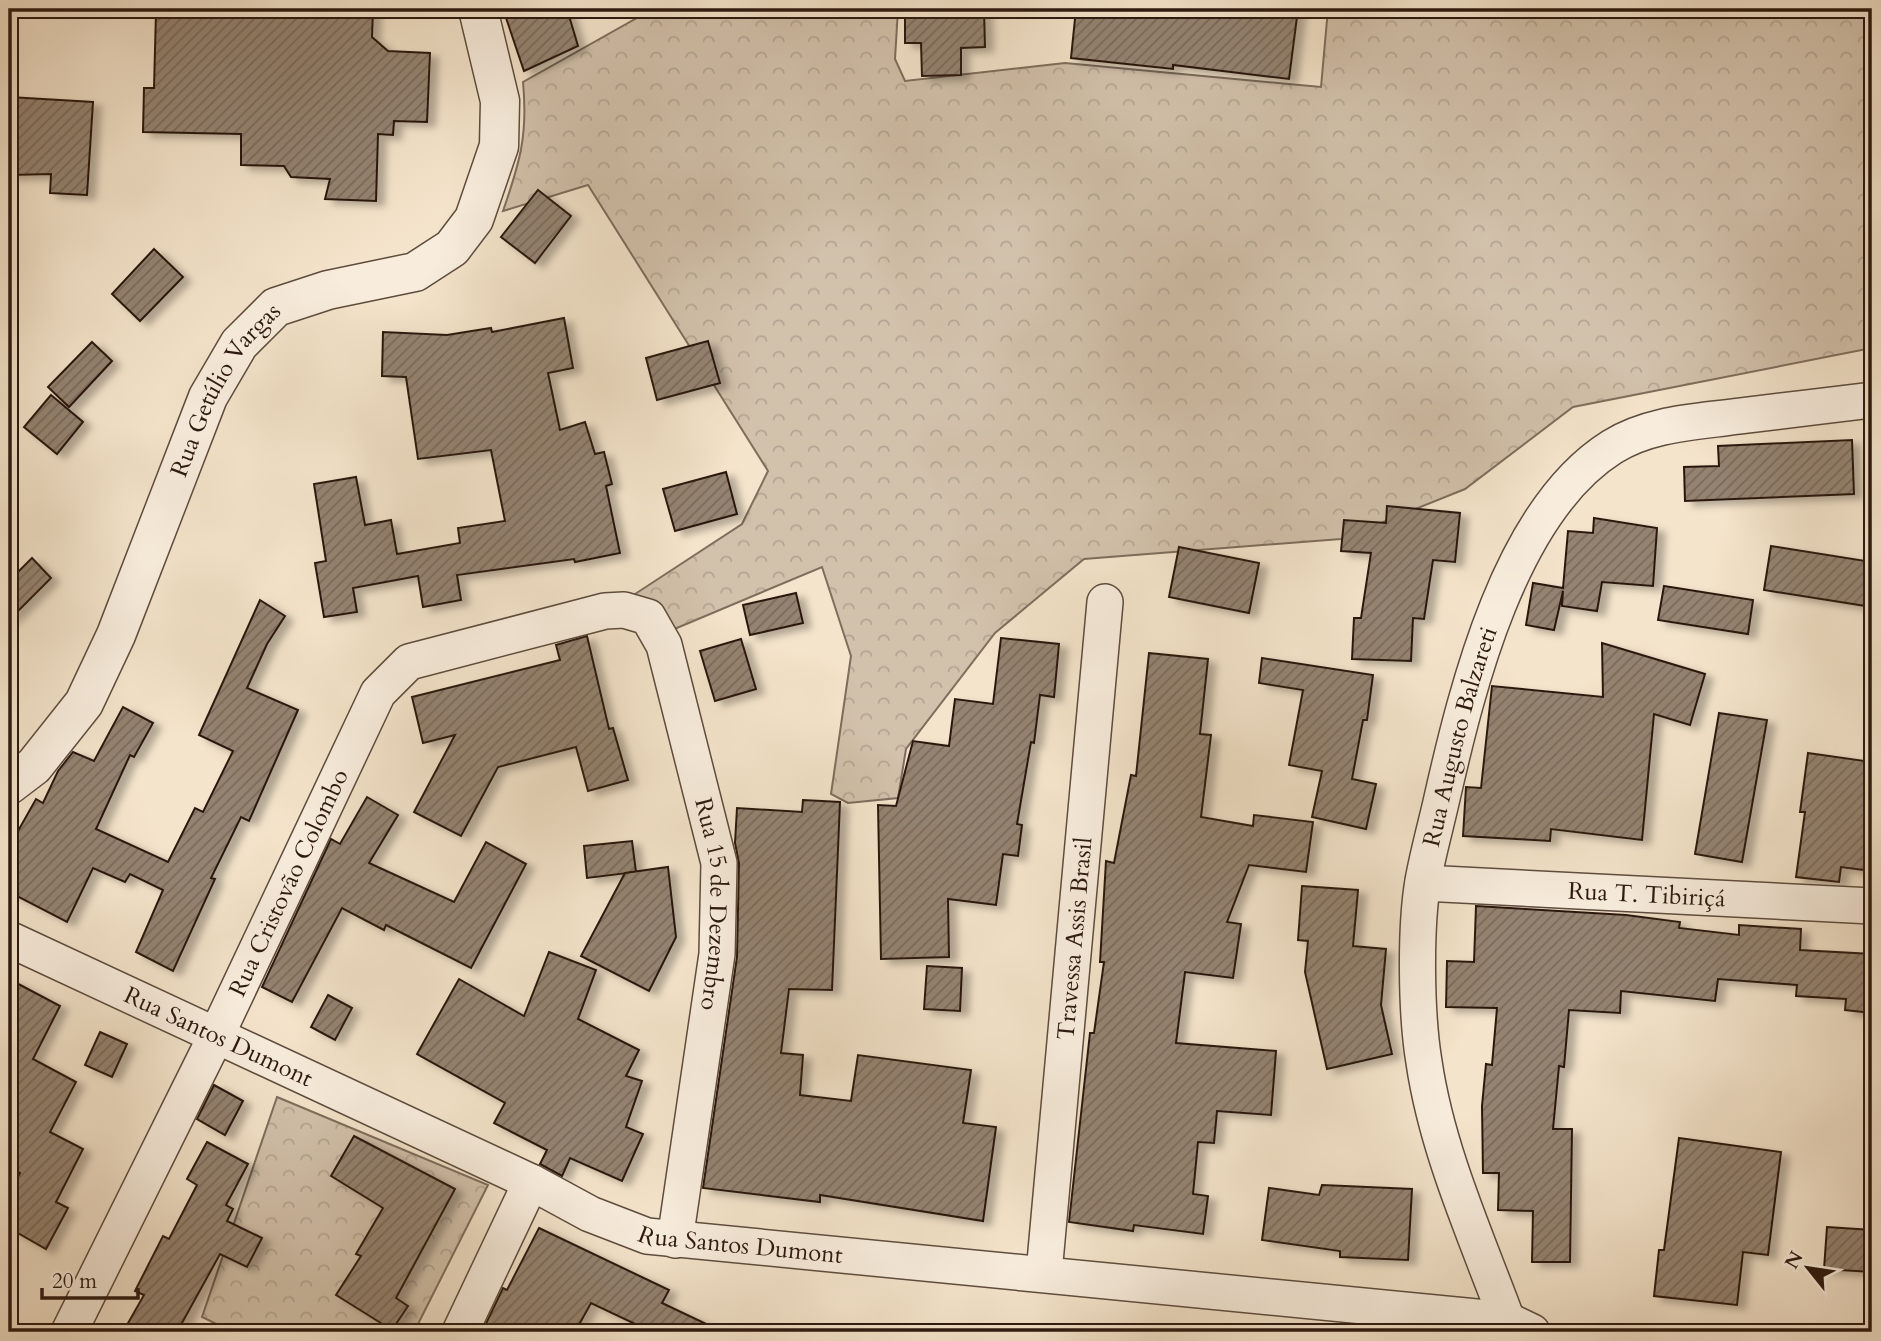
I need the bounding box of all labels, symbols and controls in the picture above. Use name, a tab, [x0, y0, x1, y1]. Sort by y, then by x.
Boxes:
street label: Rua Getúlio Vargas	[163, 296, 288, 482]
street label: Rua Augusto Balzareti	[1415, 622, 1506, 850]
street label: Rua Cristovão Colombo	[221, 764, 357, 1002]
street label: Rua 15 de Dezembro	[686, 794, 736, 1013]
street label: Travessa Assis Brasil	[1049, 836, 1101, 1041]
street label: Rua T. Tibiriçá	[1567, 874, 1727, 916]
street label: Rua Santos Dumont	[118, 979, 318, 1095]
street label: Rua Santos Dumont	[633, 1218, 844, 1272]
north arrow	[1772, 1232, 1842, 1302]
text: N	[1779, 1246, 1810, 1274]
scale bar	[42, 1257, 138, 1301]
text: 20 m	[52, 1267, 97, 1296]

